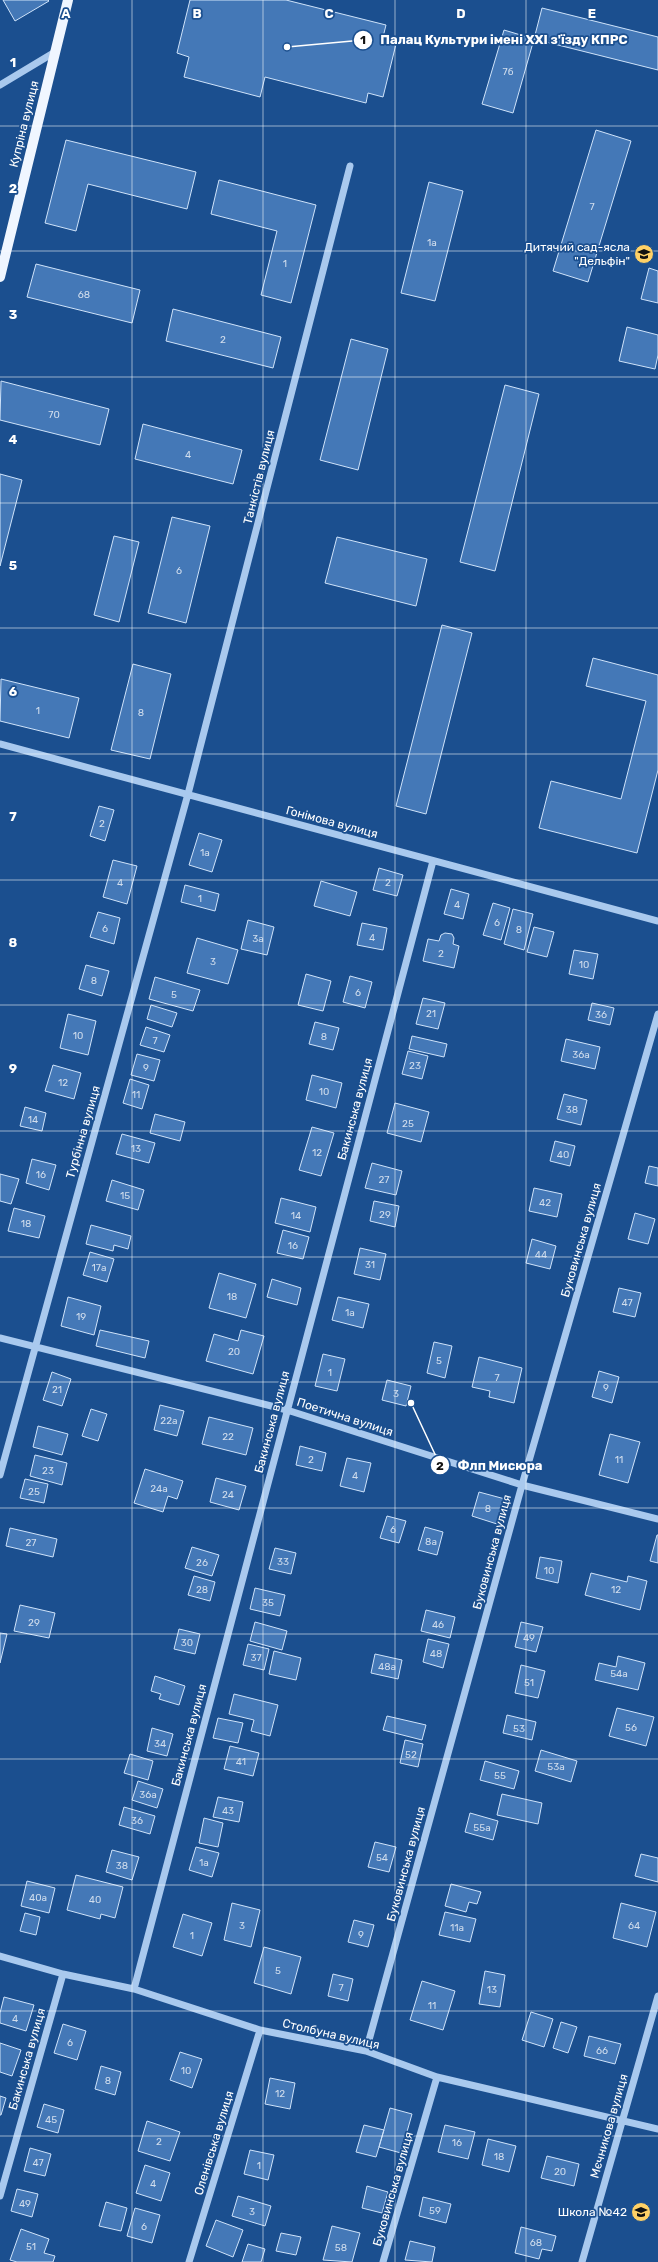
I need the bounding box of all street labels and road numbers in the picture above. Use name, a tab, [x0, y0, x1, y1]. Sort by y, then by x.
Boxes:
street label: Купріна вулиця	[6, 79, 42, 169]
street label: Танкістів вулиця	[241, 428, 277, 526]
street label: Гонімова вулиця	[285, 803, 379, 841]
street label: Бакинська вулиця	[335, 1056, 375, 1162]
street label: Турбінна вулиця	[63, 1084, 103, 1180]
street label: Буковинська вулиця	[558, 1181, 604, 1299]
street label: Бакинська вулиця	[252, 1369, 292, 1475]
street label: Поетична вулиця	[295, 1395, 395, 1439]
street label: Буковинська вулиця	[470, 1493, 514, 1611]
street label: Бакинська вулиця	[169, 1682, 209, 1788]
street label: Буковинська вулиця	[384, 1805, 428, 1923]
street label: Бакинська вулиця	[6, 2007, 48, 2111]
street label: Столбуна вулиця	[281, 2016, 381, 2052]
street label: Мєчникова вулиця	[587, 2072, 631, 2180]
street label: Оленівська вулиця	[191, 2089, 237, 2197]
street label: Буковинська вулиця	[370, 2130, 416, 2248]

